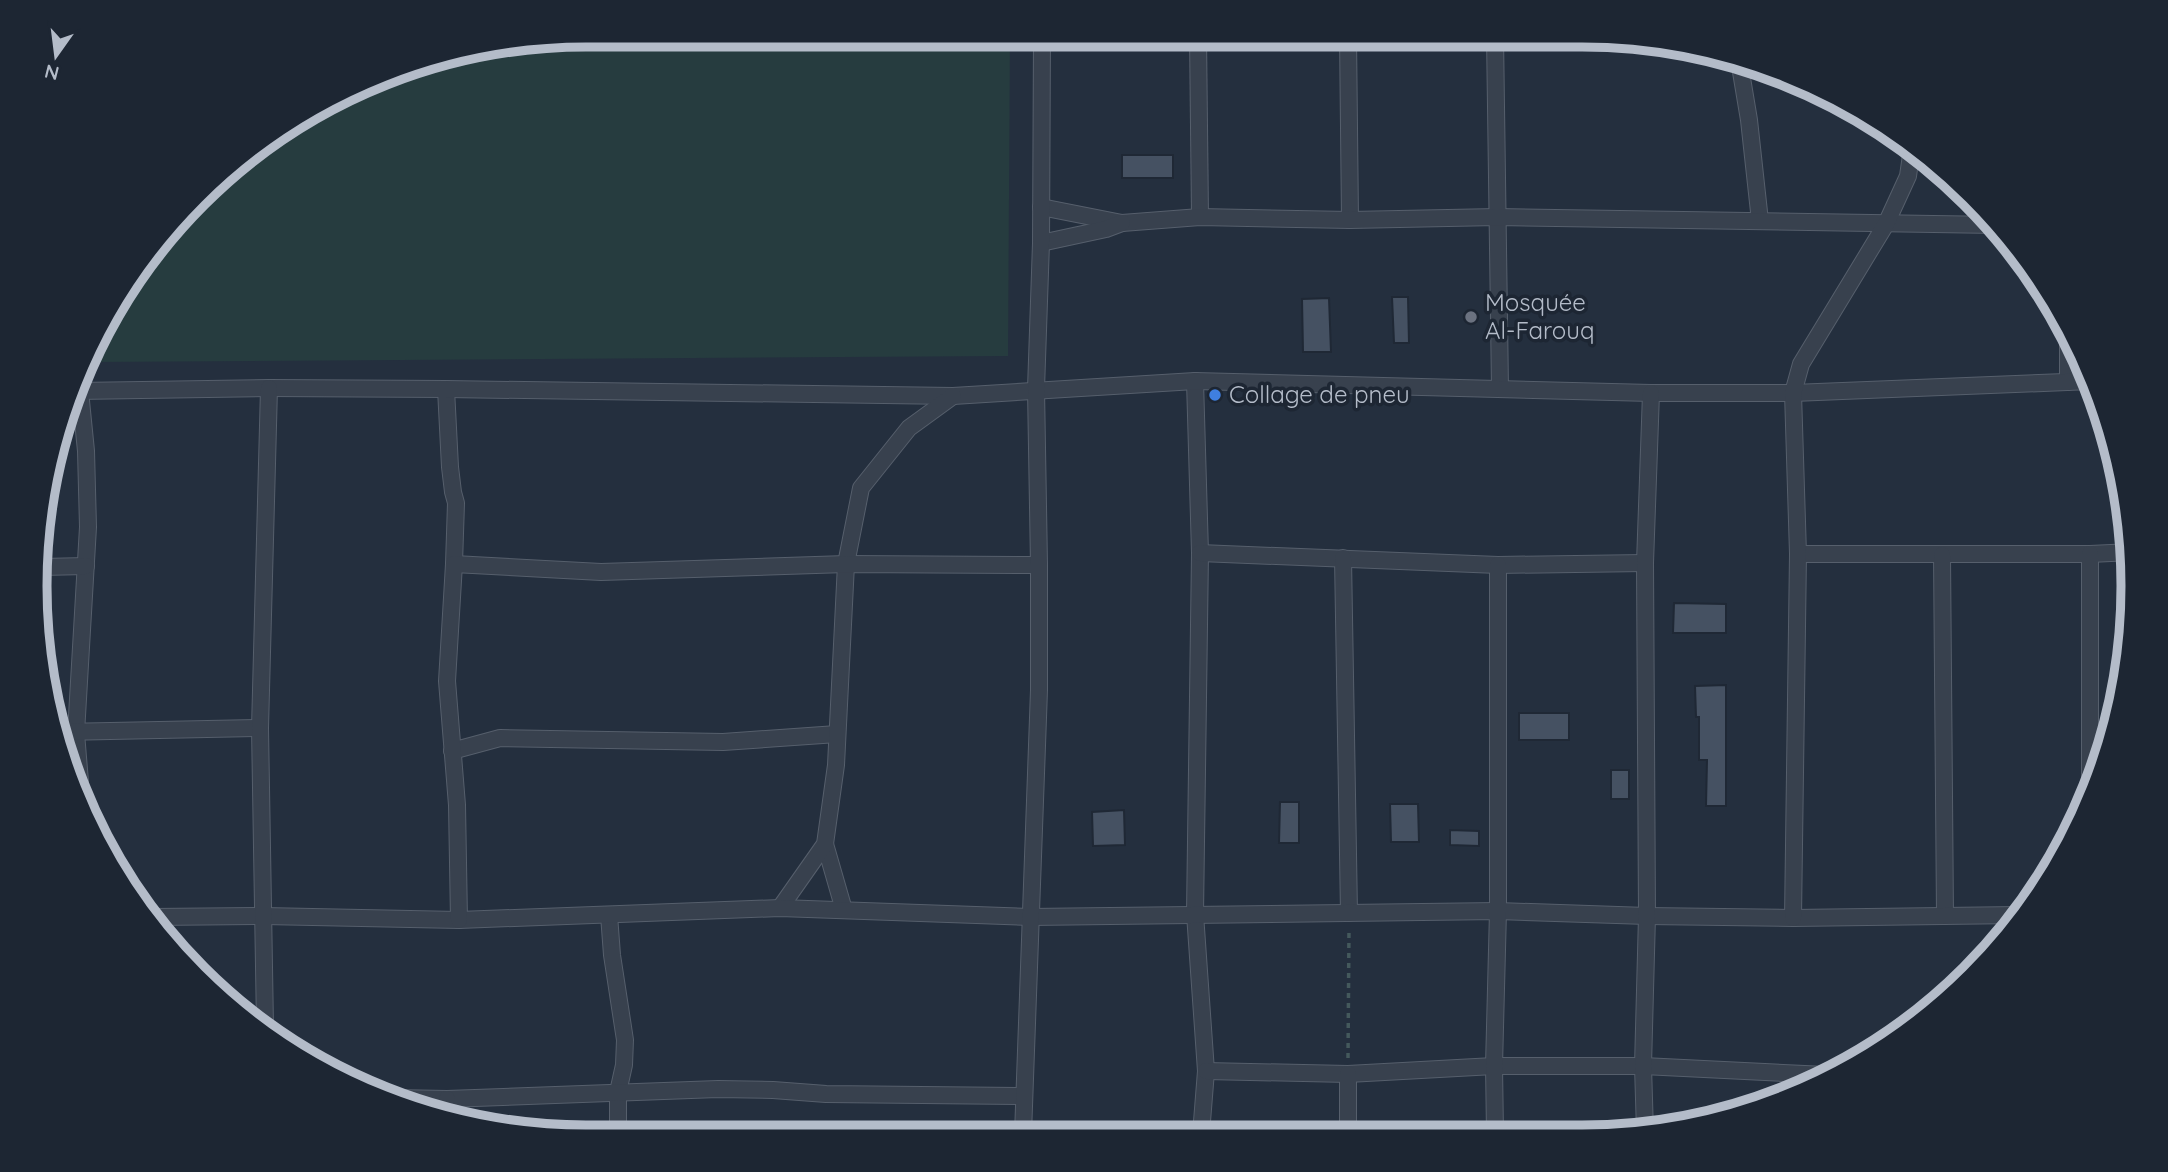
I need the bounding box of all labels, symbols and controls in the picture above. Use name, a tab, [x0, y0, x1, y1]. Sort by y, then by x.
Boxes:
north arrow	[21, 21, 91, 91]
text: N	[42, 59, 62, 86]
place label: Mosquée Al-Farouq	[1485, 287, 1594, 345]
marker: Mosquée Al-Farouq	[1463, 309, 1479, 325]
place label: Collage de pneu	[1229, 379, 1410, 409]
marker: Collage de pneu	[1207, 387, 1223, 403]

